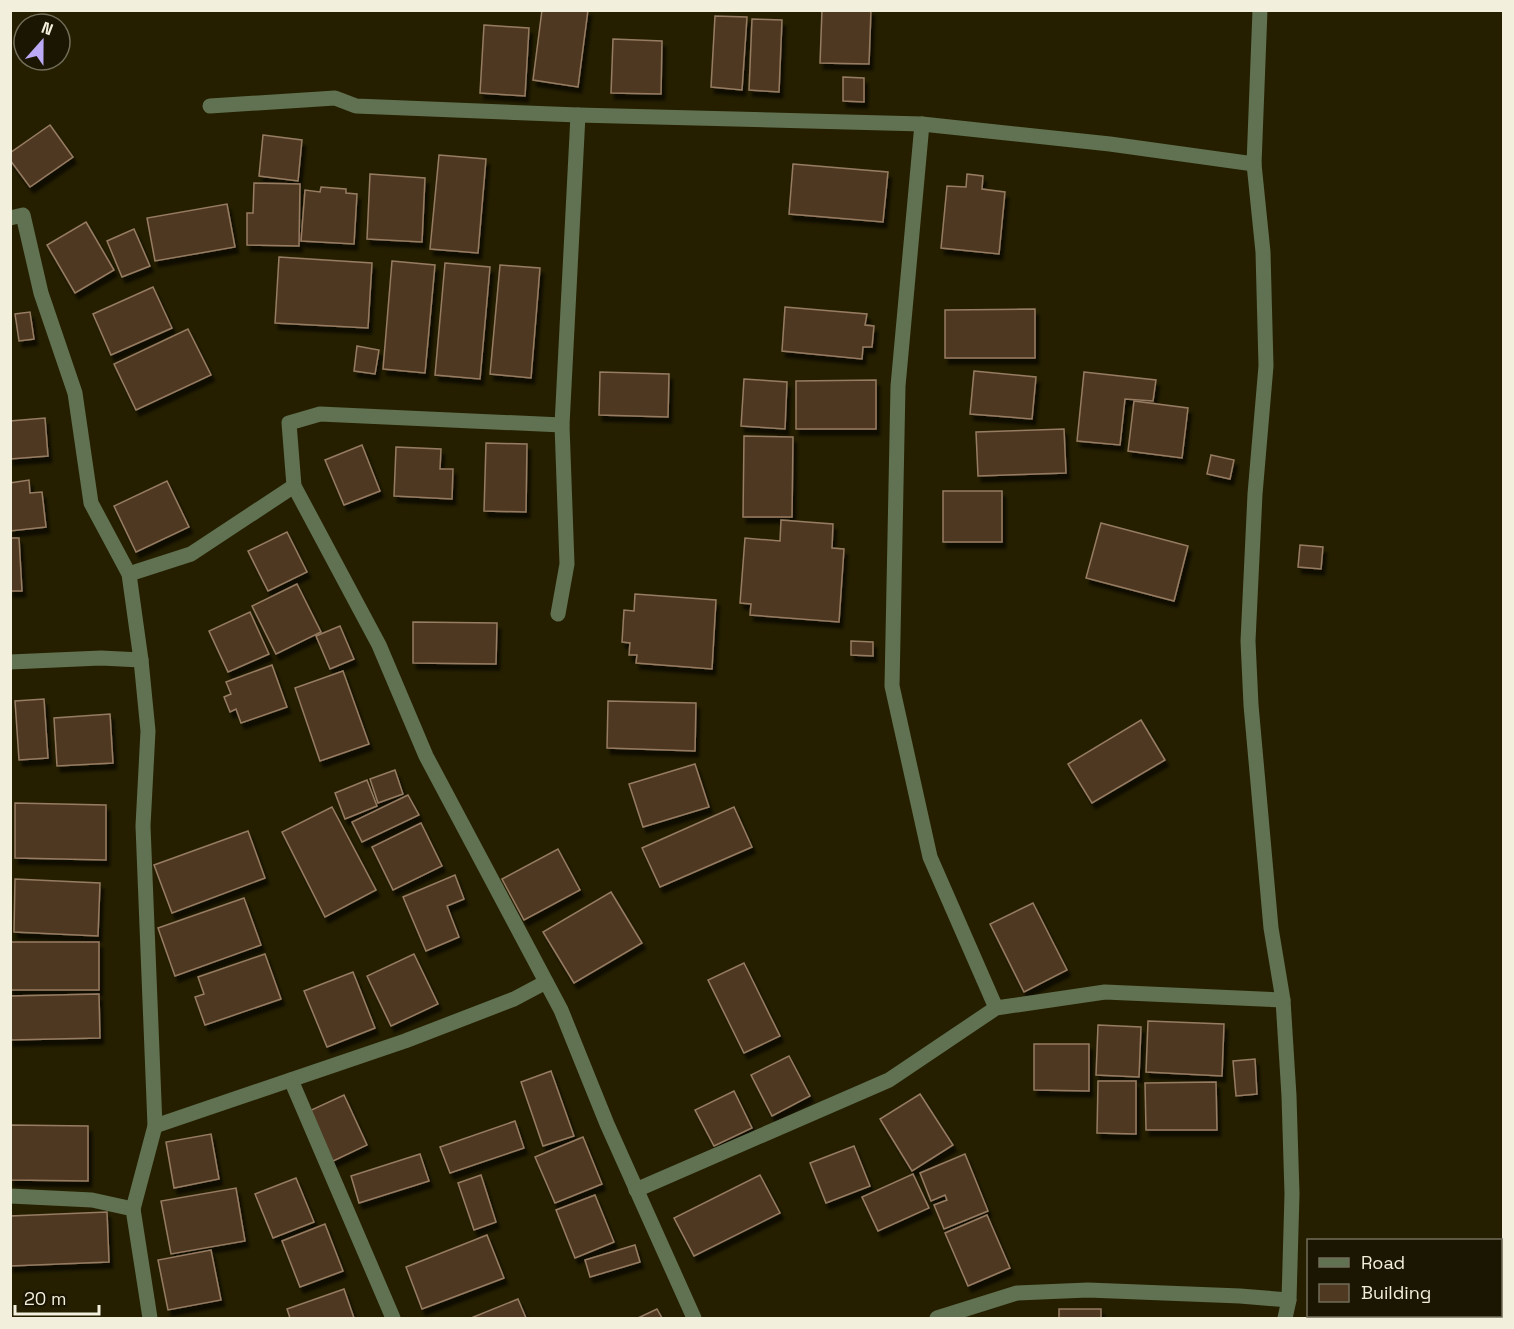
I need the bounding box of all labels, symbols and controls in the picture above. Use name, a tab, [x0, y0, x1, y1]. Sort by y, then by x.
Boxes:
north arrow	[12, 12, 72, 72]
text: N	[38, 17, 56, 40]
legend	[1307, 1239, 1502, 1317]
text: Road	[1361, 1251, 1405, 1274]
scale bar	[15, 1278, 99, 1316]
text: Building	[1361, 1281, 1431, 1304]
text: 20 m	[24, 1287, 67, 1310]

